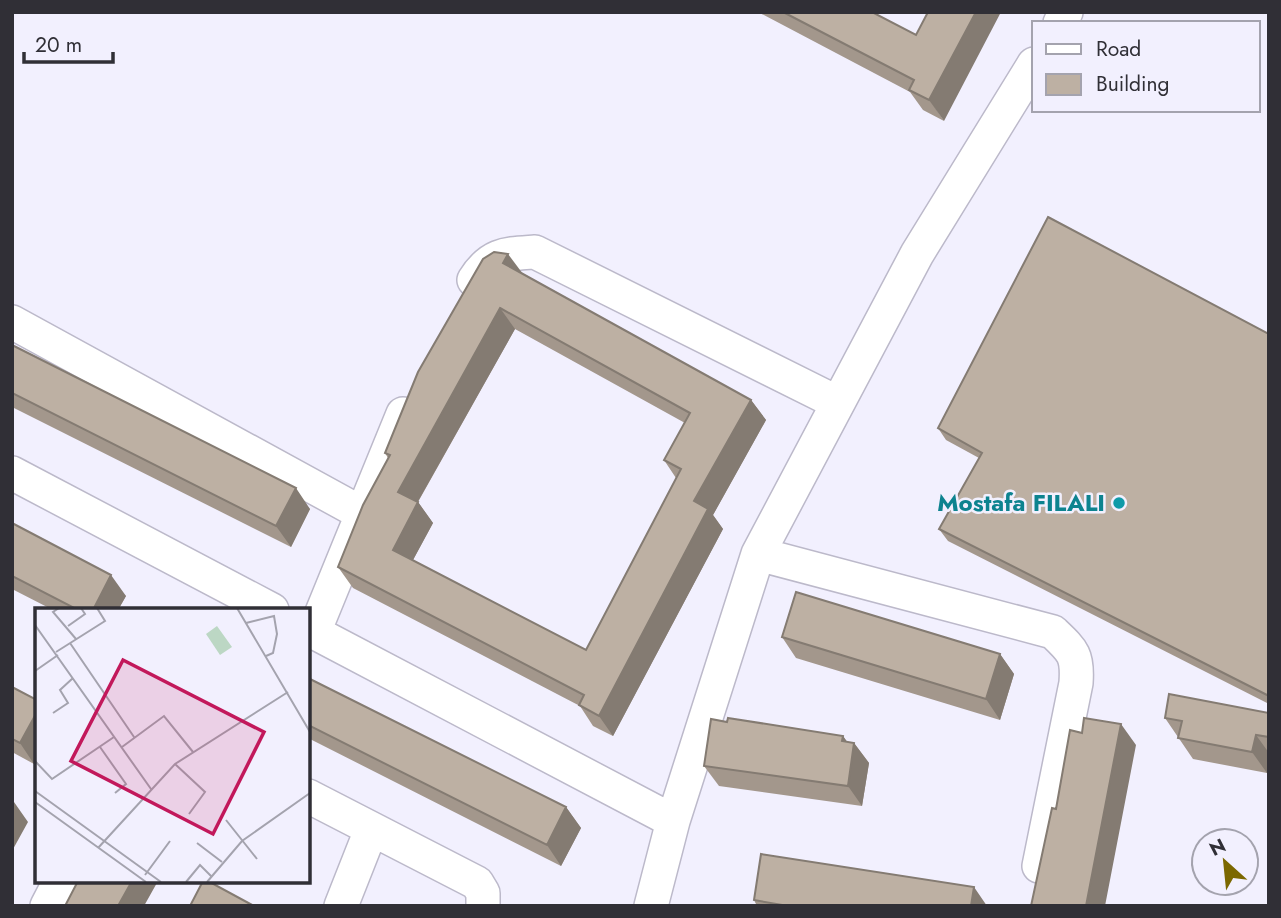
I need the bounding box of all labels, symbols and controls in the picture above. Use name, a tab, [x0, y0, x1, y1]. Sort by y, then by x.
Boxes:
scale bar	[24, 21, 114, 65]
legend	[1032, 21, 1260, 112]
text: 20 m	[35, 30, 82, 60]
text: Road	[1096, 34, 1141, 64]
text: Building	[1096, 69, 1169, 99]
place label: Mostafa FILALI	[937, 485, 1105, 520]
marker: Mostafa FILALI	[1111, 495, 1127, 511]
inset map	[35, 608, 310, 883]
north arrow	[1190, 827, 1260, 897]
text: N	[1205, 832, 1230, 863]

